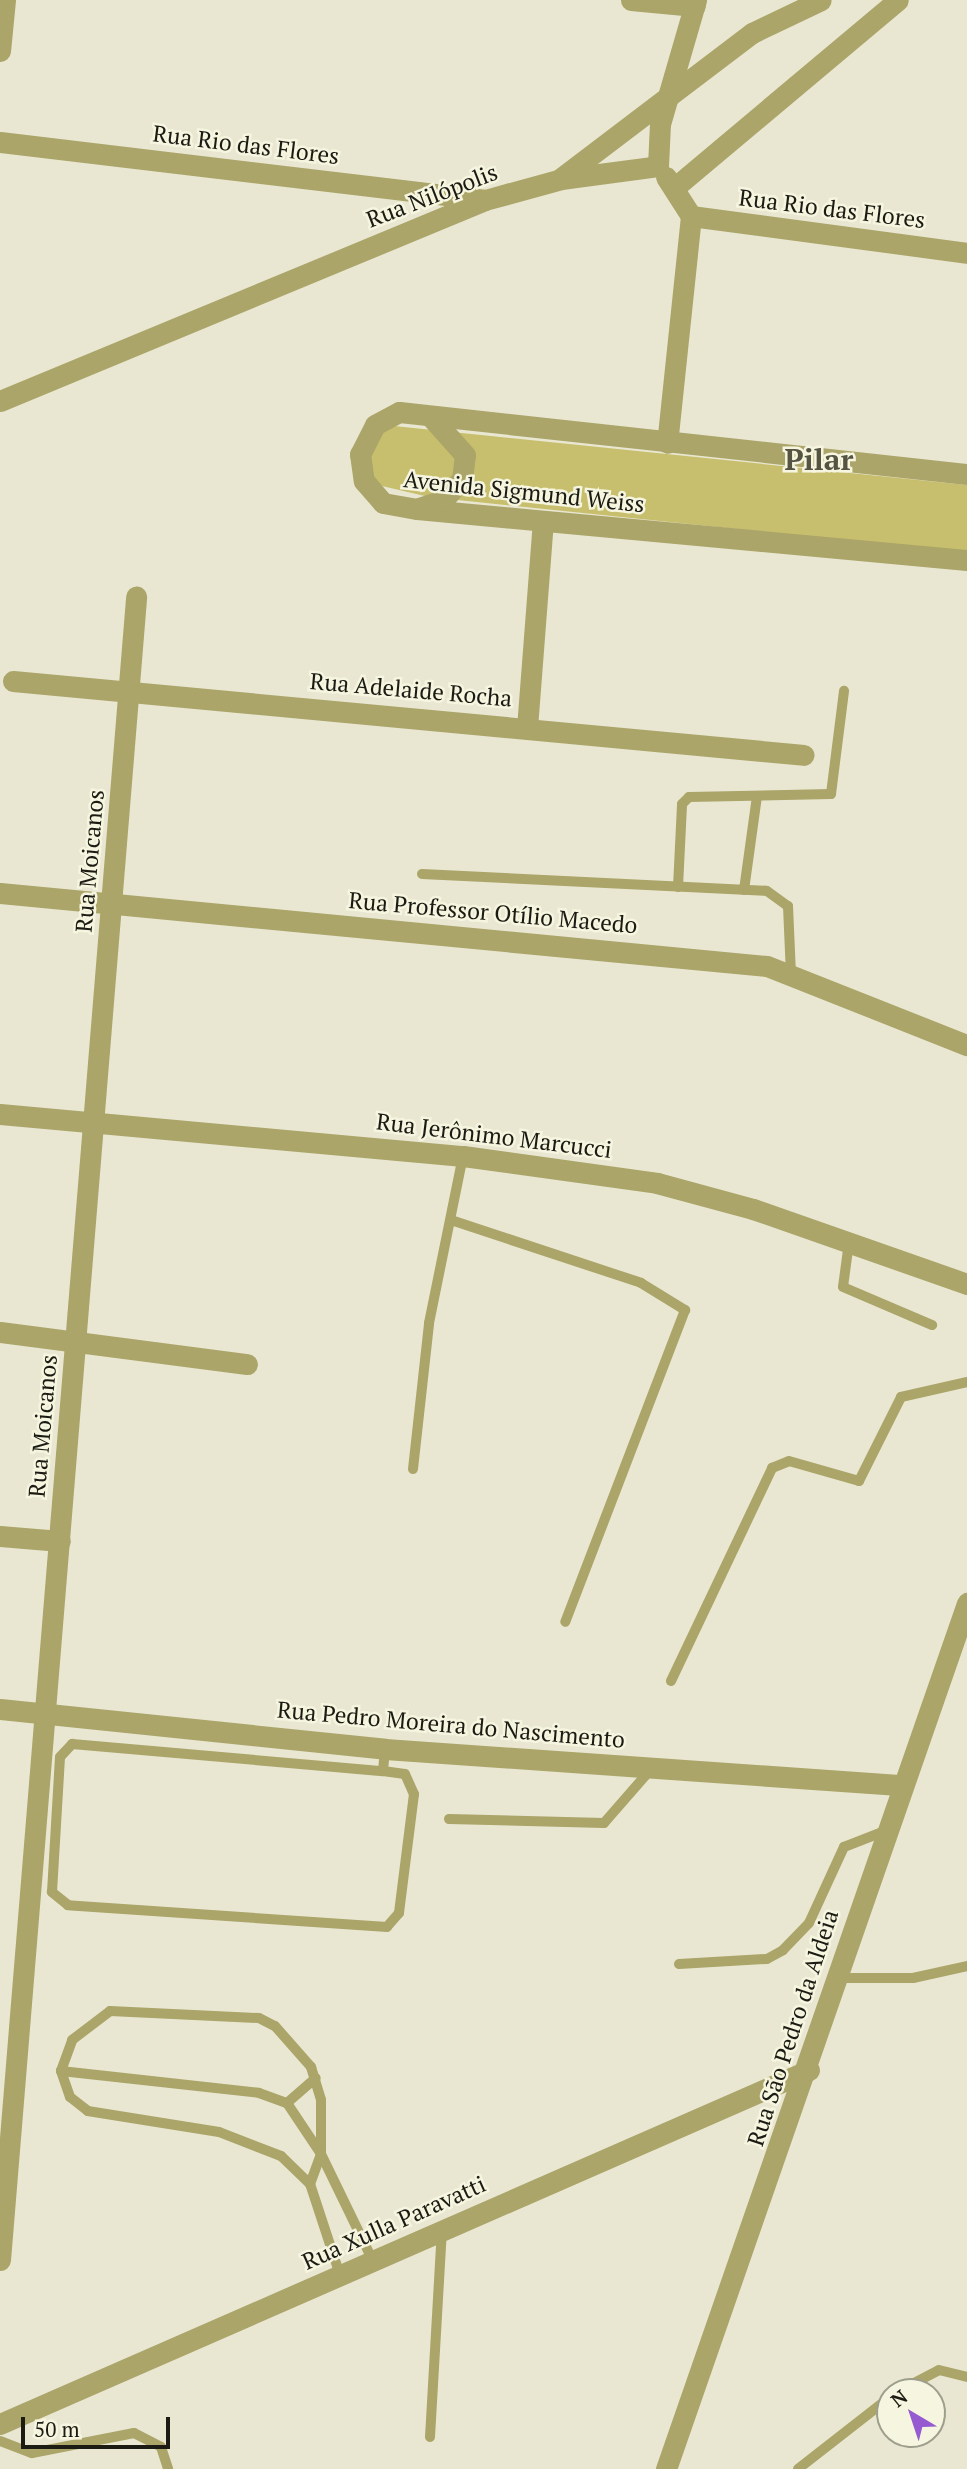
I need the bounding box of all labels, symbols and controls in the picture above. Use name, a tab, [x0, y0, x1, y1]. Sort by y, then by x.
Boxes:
street label: Rua Rio das Flores	[151, 120, 341, 170]
street label: Rua Nilópolis	[363, 158, 501, 234]
street label: Rua Rio das Flores	[737, 184, 927, 234]
district label: Pilar	[785, 441, 853, 477]
street label: Avenida Sigmund Weiss	[402, 466, 646, 518]
street label: Rua Adelaide Rocha	[309, 667, 513, 713]
street label: Rua Moicanos	[70, 788, 110, 934]
street label: Rua Professor Otílio Macedo	[347, 887, 639, 939]
street label: Rua Jerônimo Marcucci	[375, 1108, 613, 1164]
street label: Rua Moicanos	[23, 1353, 63, 1499]
street label: Rua Pedro Moreira do Nascimento	[276, 1696, 626, 1754]
street label: Rua São Pedro da Aldeia	[742, 1906, 844, 2150]
street label: Rua Xulla Paravatti	[298, 2170, 490, 2276]
north arrow	[876, 2378, 946, 2448]
text: N	[885, 2384, 912, 2412]
scale bar	[24, 2402, 173, 2446]
text: 50 m	[34, 2415, 80, 2443]

